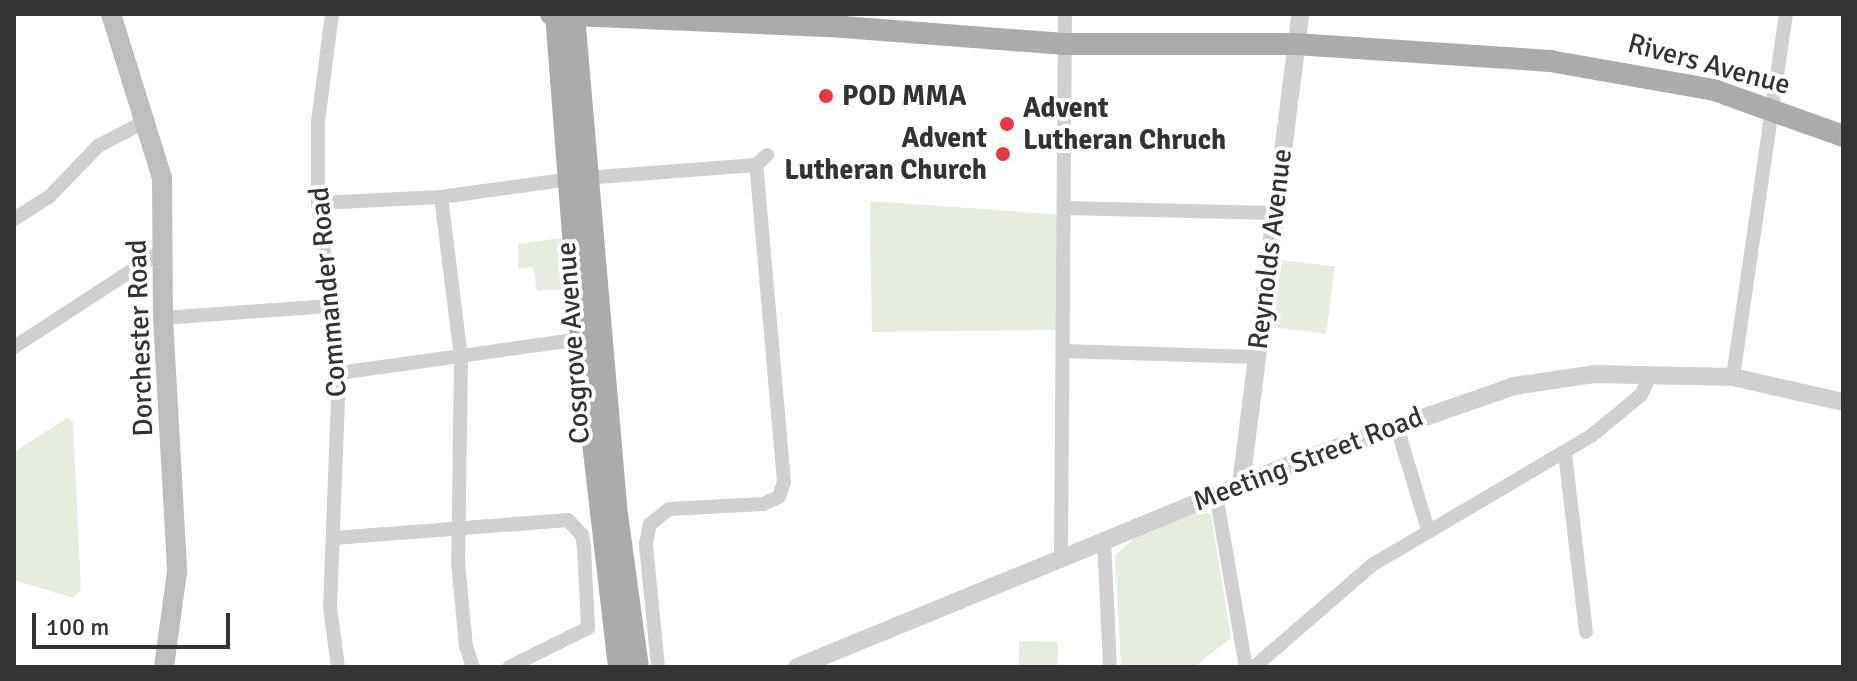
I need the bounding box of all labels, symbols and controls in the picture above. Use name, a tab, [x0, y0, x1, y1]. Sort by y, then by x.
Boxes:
street label: Rivers Avenue	[1624, 26, 1794, 102]
place label: POD MMA	[842, 79, 967, 113]
marker: POD MMA	[817, 87, 835, 105]
place label: Advent Lutheran Chruch	[1023, 91, 1226, 157]
marker: Advent Lutheran Chruch	[998, 115, 1016, 133]
place label: Advent Lutheran Church	[784, 121, 987, 187]
marker: Advent Lutheran Church	[994, 145, 1012, 163]
street label: Reynolds Avenue	[1241, 147, 1299, 351]
street label: Commander Road	[302, 186, 354, 398]
street label: Dorchester Road	[120, 239, 160, 437]
street label: Cosgrove Avenue	[549, 241, 597, 445]
street label: Meeting Street Road	[1188, 400, 1428, 518]
scale bar	[36, 597, 234, 647]
text: 100 m	[46, 612, 109, 642]

